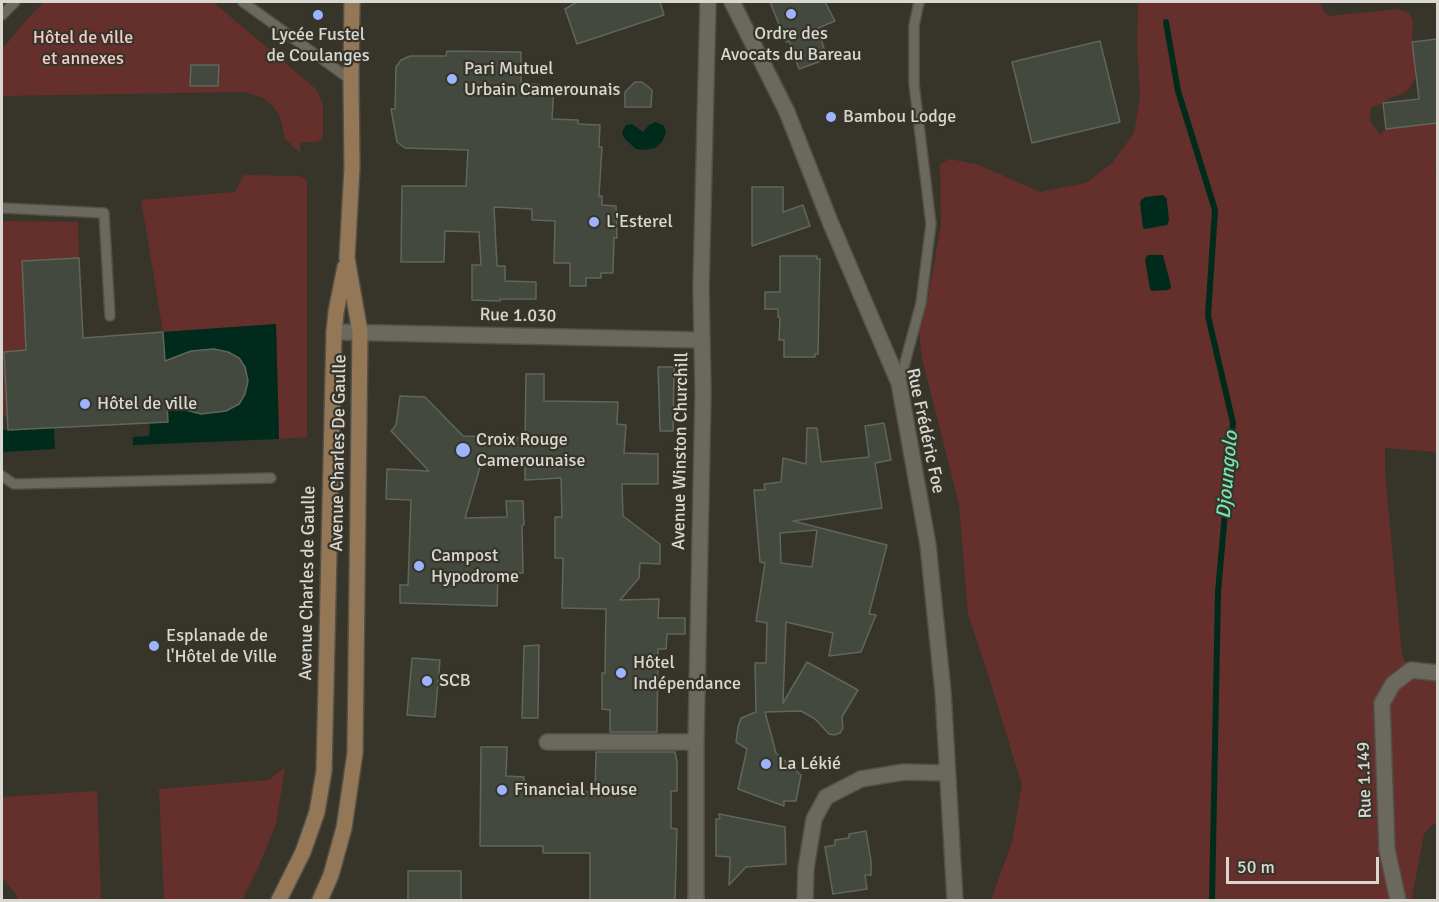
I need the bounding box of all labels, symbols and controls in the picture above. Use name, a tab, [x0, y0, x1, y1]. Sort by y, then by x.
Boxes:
marker: Ordre des Avocats du Bareau	[784, 7, 798, 21]
marker: Lycée Fustel de Coulanges	[311, 8, 325, 22]
place label: Ordre des Avocats du Bareau	[720, 23, 862, 66]
place label: Lycée Fustel de Coulanges	[266, 24, 370, 66]
park label: Hôtel de ville et annexes	[33, 27, 133, 70]
place label: Pari Mutuel Urbain Camerounais	[464, 58, 620, 100]
marker: Pari Mutuel Urbain Camerounais	[445, 72, 459, 86]
place label: Bambou Lodge	[843, 106, 956, 128]
marker: Bambou Lodge	[824, 110, 838, 124]
place label: L'Esterel	[606, 211, 673, 233]
marker: L'Esterel	[587, 215, 601, 229]
street label: Rue 1.030	[479, 305, 557, 327]
street label: Avenue Winston Churchill	[668, 352, 694, 550]
street label: Avenue Charles De Gaulle	[326, 354, 352, 552]
street label: Rue Frédéric Foe	[901, 366, 949, 496]
place label: Hôtel de ville	[97, 393, 197, 415]
marker: Hôtel de ville	[78, 397, 92, 411]
place label: Croix Rouge Camerounaise	[476, 429, 585, 472]
water label: Djoungolo	[1212, 430, 1244, 520]
marker: Croix Rouge Camerounaise	[454, 441, 472, 459]
street label: Avenue Charles de Gaulle	[296, 485, 320, 681]
place label: Campost Hypodrome	[431, 545, 519, 588]
marker: Campost Hypodrome	[412, 559, 426, 573]
place label: Esplanade de l'Hôtel de Ville	[166, 625, 277, 668]
marker: Esplanade de l'Hôtel de Ville	[147, 639, 161, 653]
place label: Hôtel Indépendance	[633, 652, 741, 694]
marker: Hôtel Indépendance	[614, 666, 628, 680]
place label: SCB	[439, 670, 471, 692]
marker: SCB	[420, 674, 434, 688]
street label: Rue 1.149	[1353, 741, 1377, 819]
place label: La Lékié	[778, 753, 841, 775]
marker: La Lékié	[759, 757, 773, 771]
place label: Financial House	[514, 779, 637, 801]
marker: Financial House	[495, 783, 509, 797]
scale bar	[1229, 845, 1382, 883]
text: 50 m	[1237, 856, 1275, 878]

